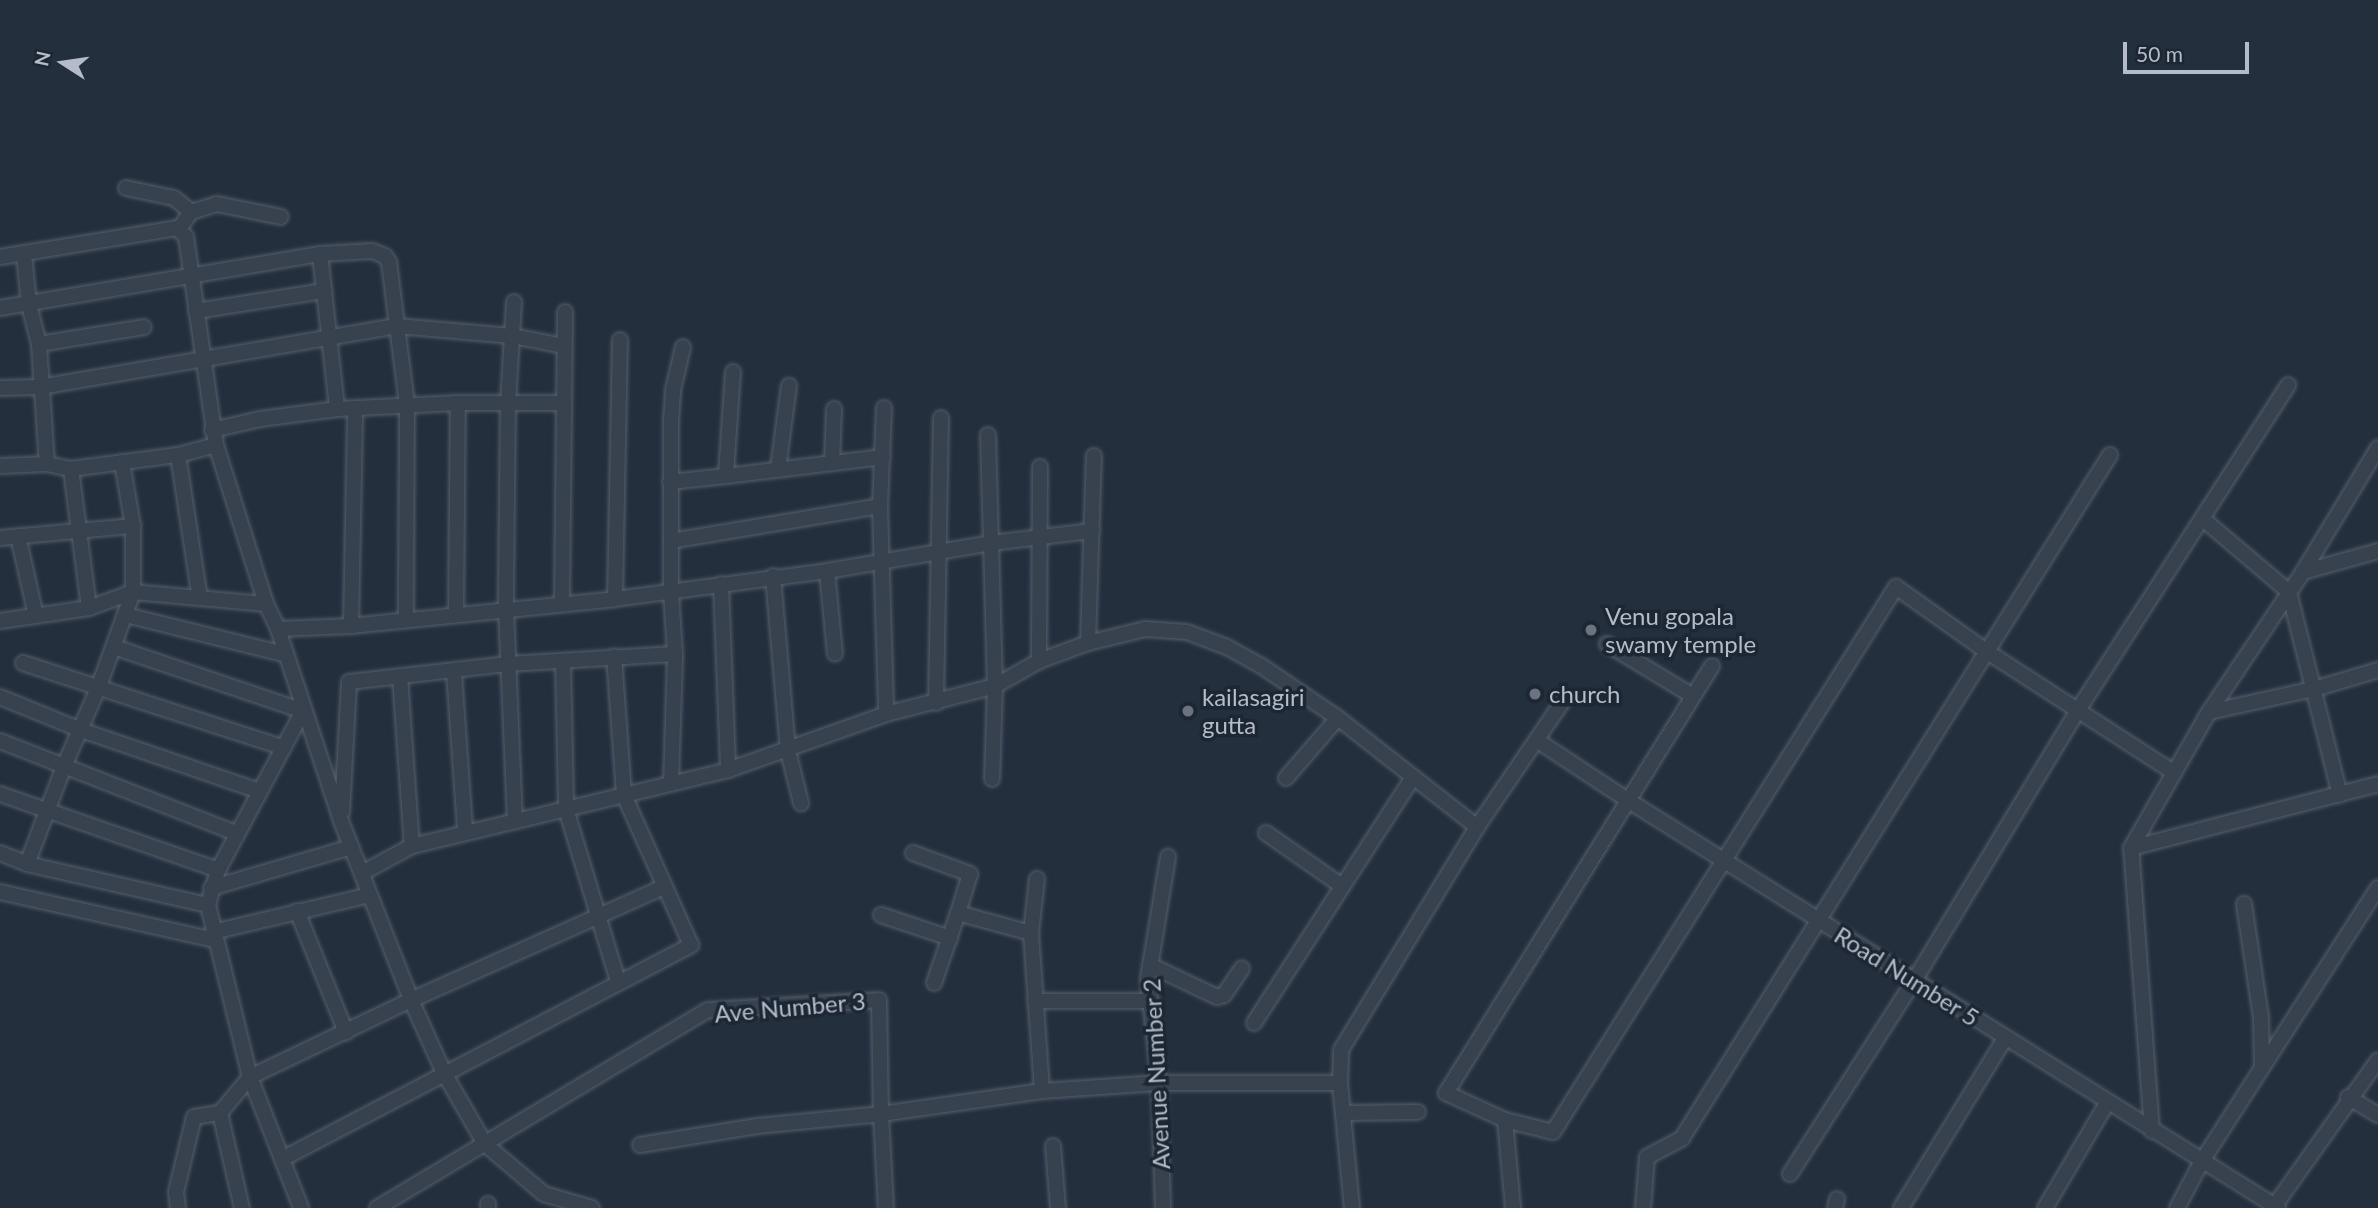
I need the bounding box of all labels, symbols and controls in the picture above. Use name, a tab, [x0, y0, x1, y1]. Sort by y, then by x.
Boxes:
north arrow	[28, 28, 98, 98]
scale bar	[2126, 28, 2252, 72]
text: 50 m	[2136, 41, 2183, 66]
text: N	[29, 49, 55, 68]
place label: Venu gopala swamy temple	[1605, 602, 1757, 658]
marker: Venu gopala swamy temple	[1583, 622, 1599, 638]
place label: church	[1549, 680, 1620, 708]
place label: kailasagiri gutta	[1202, 683, 1305, 739]
marker: church	[1527, 686, 1543, 702]
marker: kailasagiri gutta	[1180, 703, 1196, 719]
street label: Road Number 5	[1829, 920, 1985, 1032]
street label: Avenue Number 2	[1137, 978, 1175, 1170]
street label: Ave Number 3	[713, 986, 867, 1028]

